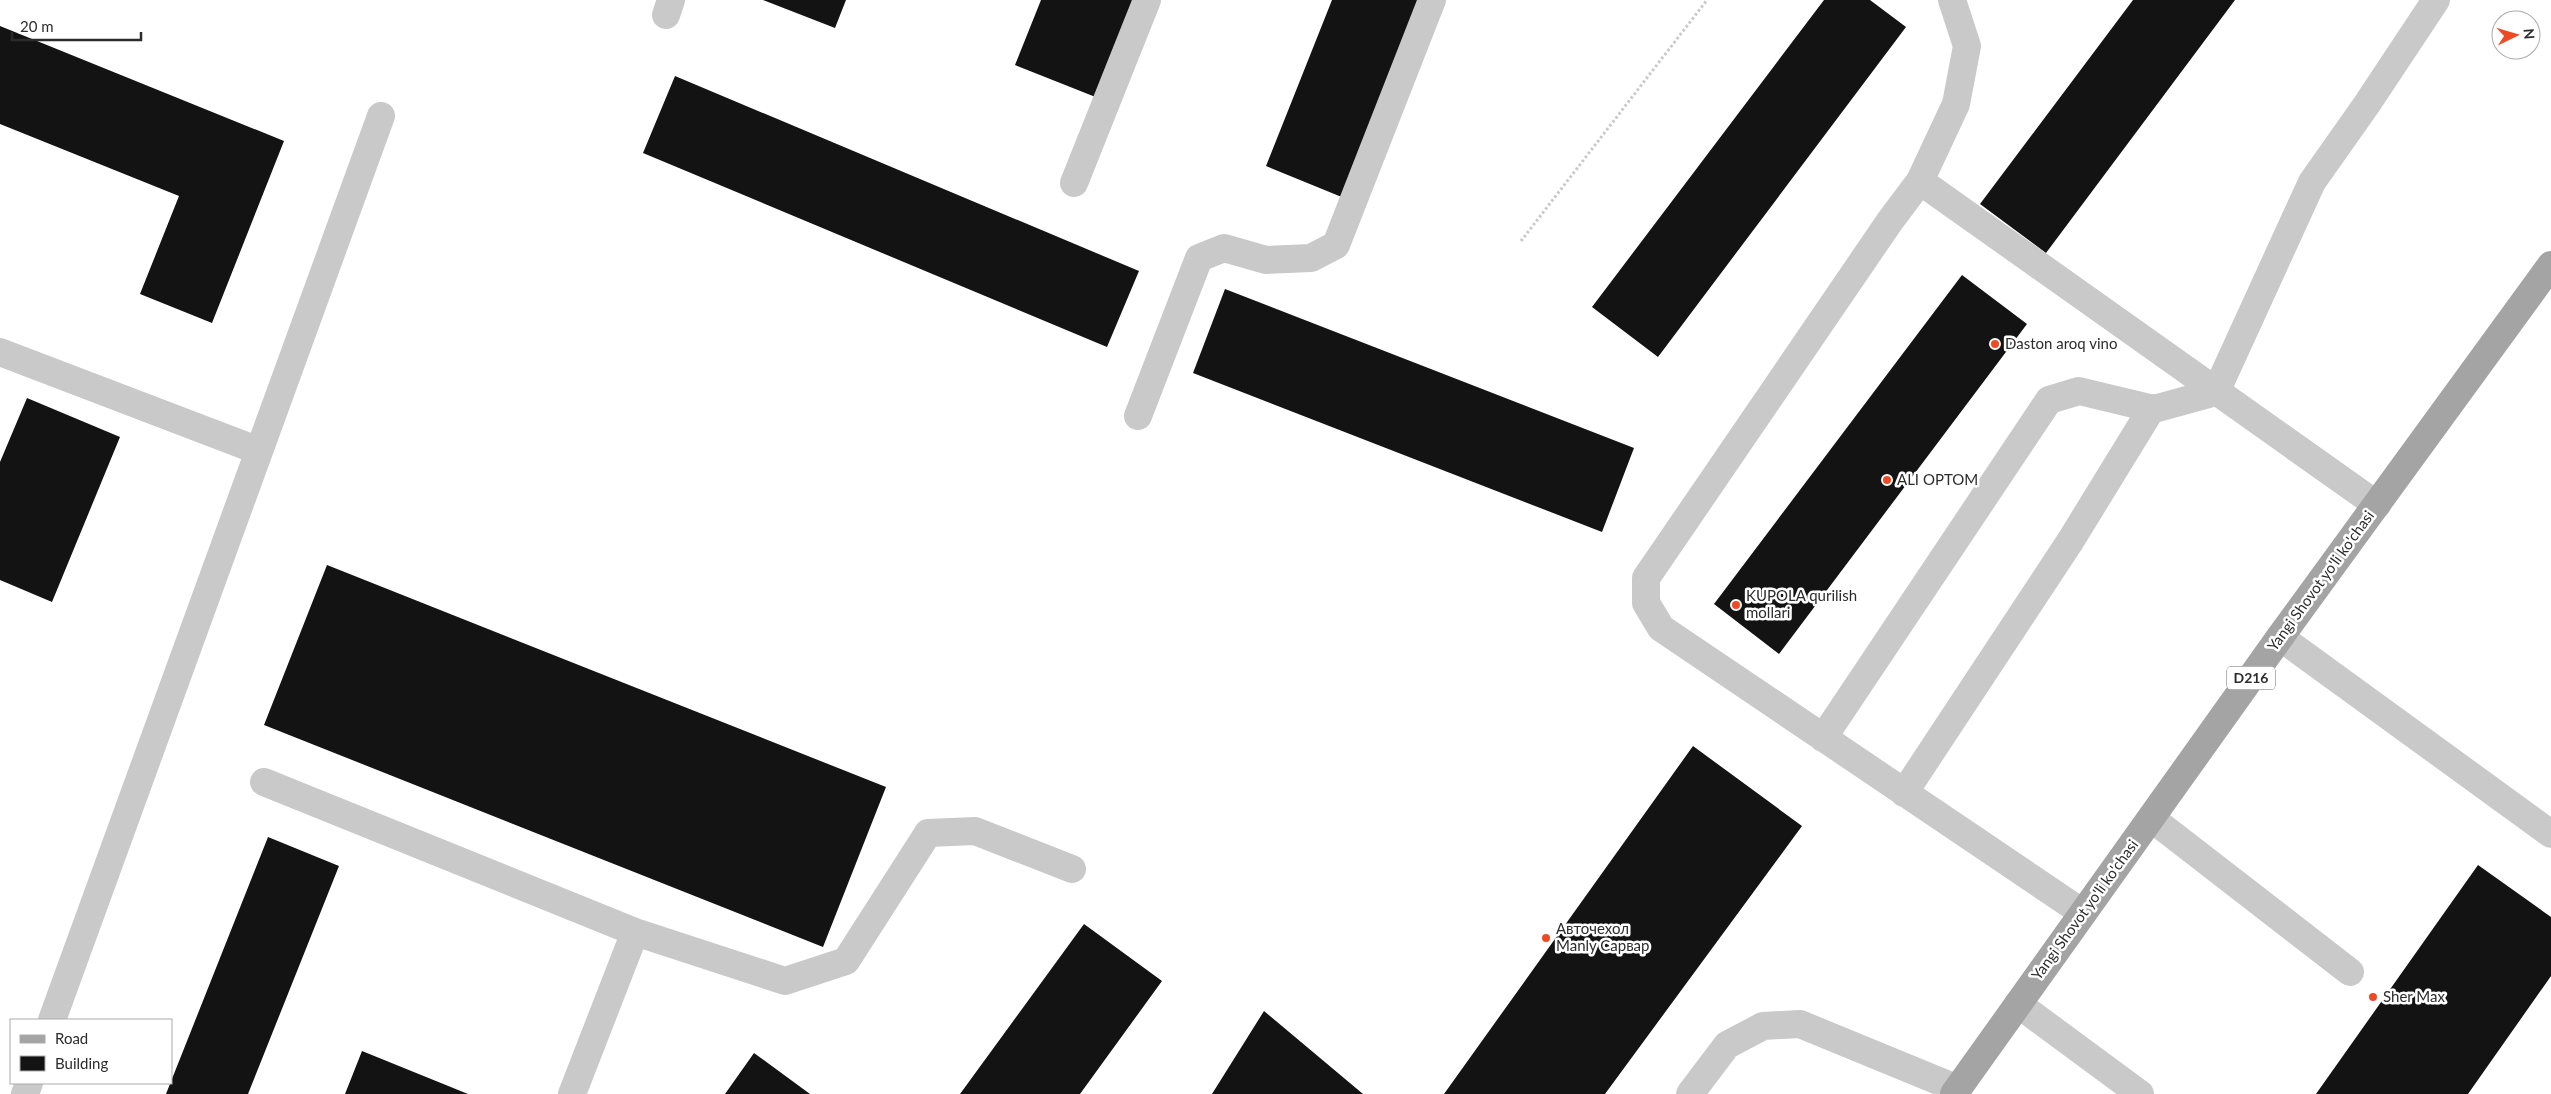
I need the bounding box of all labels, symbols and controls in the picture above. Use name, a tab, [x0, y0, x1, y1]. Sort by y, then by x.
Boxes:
scale bar	[12, 10, 141, 42]
north arrow	[2491, 10, 2541, 60]
text: 20 m	[20, 17, 54, 35]
text: N	[2521, 28, 2538, 40]
place label: Daston aroq vino	[2005, 334, 2117, 352]
marker: Daston aroq vino	[1989, 338, 2001, 350]
place label: ALI OPTOM	[1897, 470, 1978, 488]
marker: ALI OPTOM	[1881, 474, 1893, 486]
street label: Yangi Shovot yo'li ko'chasi	[2263, 507, 2377, 654]
place label: KUPOLA qurilish mollari	[1746, 586, 1857, 621]
marker: KUPOLA qurilish mollari	[1730, 599, 1742, 611]
road number: D216	[2227, 666, 2275, 690]
street label: Yangi Shovot yo'li ko'chasi	[2027, 836, 2141, 983]
place label: Авточехол Manly Сарвар	[1556, 919, 1649, 954]
marker: Авточехол Manly Сарвар	[1540, 932, 1552, 944]
place label: Sher Max	[2383, 987, 2445, 1005]
marker: Sher Max	[2367, 991, 2379, 1003]
legend	[10, 1019, 172, 1084]
text: Road	[55, 1029, 88, 1047]
text: Building	[55, 1054, 108, 1072]

